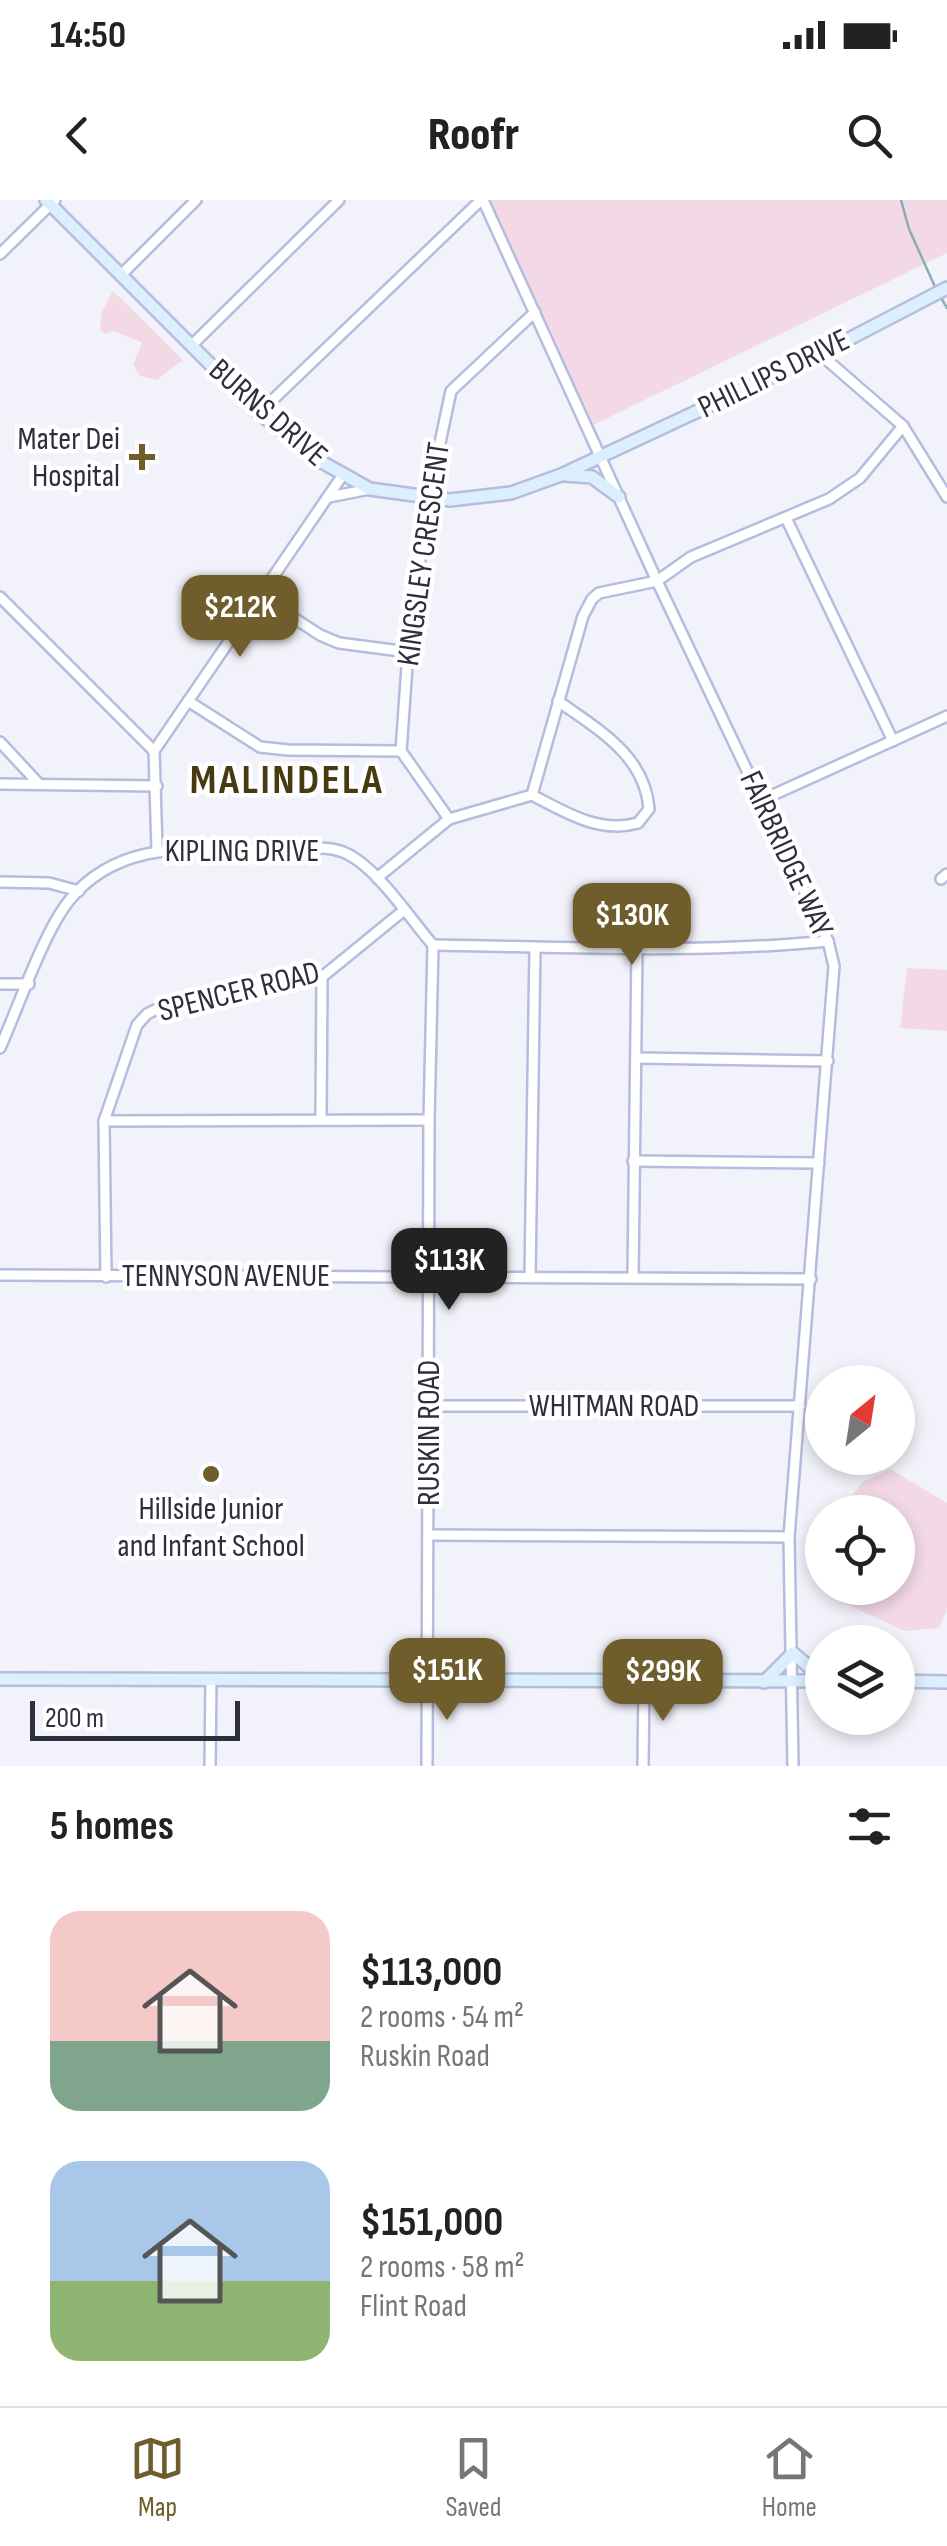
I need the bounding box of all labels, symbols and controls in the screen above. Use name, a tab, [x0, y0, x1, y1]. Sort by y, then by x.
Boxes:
text: 14:50	[50, 13, 126, 58]
icon: back	[50, 108, 105, 163]
text: Roofr	[428, 108, 519, 163]
icon: search	[842, 108, 897, 163]
street label: PHILLIPS DRIVE	[692, 321, 856, 427]
street label: BURNS DRIVE	[201, 351, 335, 475]
place label: Mater Dei Hospital	[17, 420, 120, 496]
street label: KINGSLEY CRESCENT	[389, 440, 459, 668]
marker: Mater Dei Hospital	[129, 444, 155, 470]
pin: $212K	[170, 575, 310, 660]
text: $212K	[203, 588, 277, 627]
district label: MALINDELA	[190, 755, 384, 806]
street label: FAIRBRIDGE WAY	[731, 765, 842, 944]
street label: KIPLING DRIVE	[165, 832, 319, 871]
pin: $130K	[562, 883, 702, 968]
text: $130K	[595, 896, 669, 935]
street label: SPENCER ROAD	[154, 953, 324, 1031]
pin: $113K	[379, 1228, 519, 1313]
text: $113K	[413, 1241, 485, 1280]
street label: TENNYSON AVENUE	[122, 1257, 330, 1296]
street label: RUSKIN ROAD	[410, 1360, 449, 1506]
north arrow	[805, 1365, 915, 1475]
map controls	[805, 1365, 915, 1735]
street label: WHITMAN ROAD	[529, 1387, 699, 1426]
marker: Hillside Junior and Infant School	[200, 1463, 222, 1485]
place label: Hillside Junior and Infant School	[117, 1490, 305, 1566]
button: locate	[805, 1495, 915, 1605]
button: layers	[805, 1625, 915, 1735]
pin: $151K	[377, 1638, 517, 1723]
pin: $299K	[593, 1639, 733, 1724]
text: $151K	[411, 1651, 483, 1690]
text: $299K	[625, 1652, 701, 1691]
scale bar	[30, 1696, 240, 1740]
text: 200 m	[45, 1702, 104, 1735]
icon: filters	[842, 1799, 897, 1854]
text: 5 homes	[50, 1801, 174, 1852]
text: $113,000	[360, 1947, 502, 1998]
icon: home	[130, 1951, 250, 2071]
text: 2 rooms · 54 m²	[360, 1998, 524, 2037]
text: Ruskin Road	[360, 2037, 490, 2076]
text: $151,000	[360, 2197, 503, 2248]
icon: home	[130, 2201, 250, 2321]
text: 2 rooms · 58 m²	[360, 2248, 525, 2287]
text: Flint Road	[360, 2287, 467, 2326]
tab: Map	[130, 2431, 185, 2524]
tab: Saved	[445, 2431, 502, 2524]
tab: Home	[762, 2431, 817, 2524]

